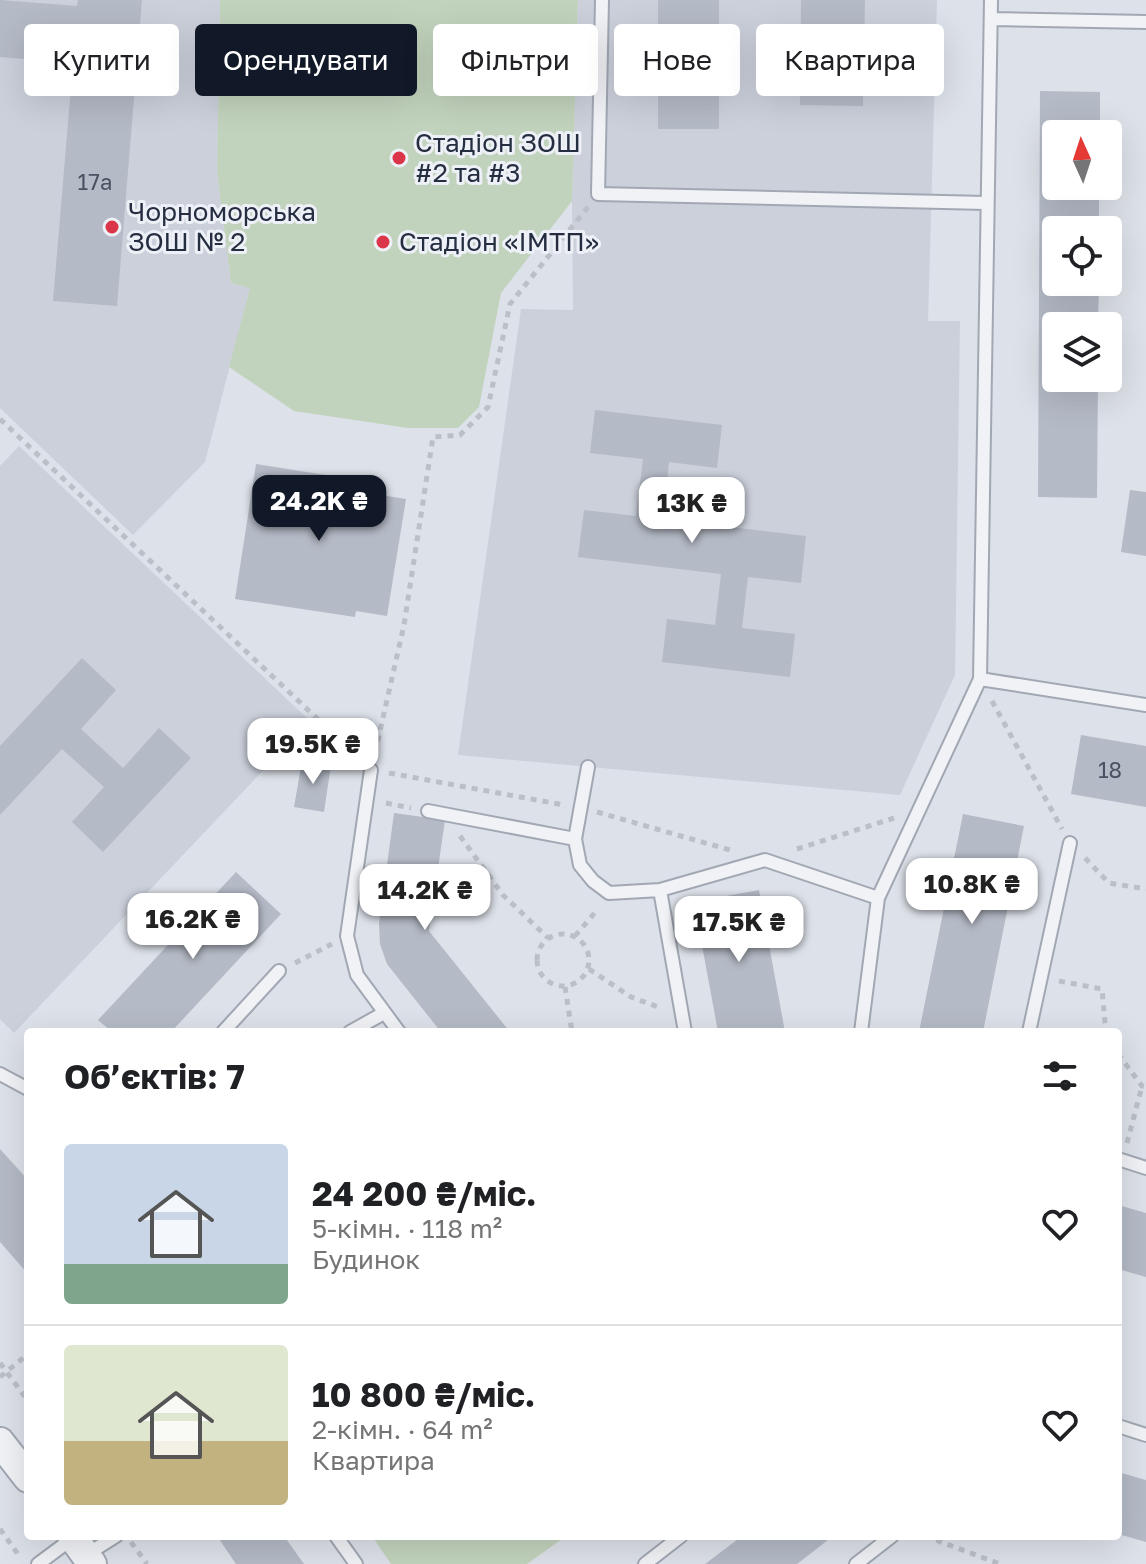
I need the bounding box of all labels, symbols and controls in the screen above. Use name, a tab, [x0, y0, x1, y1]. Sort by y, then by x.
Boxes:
chip: Купити	[24, 24, 179, 96]
chip: Орендувати	[195, 24, 417, 96]
chip: Фільтри	[433, 24, 598, 96]
chip: Нове	[614, 24, 740, 96]
chip: Квартира	[756, 24, 944, 96]
north arrow	[1042, 120, 1122, 200]
map controls	[1042, 120, 1122, 392]
place label: Стадіон ЗОШ #2 та #3	[415, 127, 581, 188]
marker: Стадіон ЗОШ #2 та #3	[390, 149, 408, 167]
house number: 17а	[78, 168, 112, 195]
place label: Чорноморська ЗОШ № 2	[128, 196, 316, 257]
button: locate	[1042, 216, 1122, 296]
marker: Чорноморська ЗОШ № 2	[103, 218, 121, 236]
place label: Стадіон «ІМТП»	[399, 226, 599, 257]
marker: Стадіон «ІМТП»	[374, 233, 392, 251]
button: layers	[1042, 312, 1122, 392]
pin: 24.2K ₴	[245, 475, 393, 543]
pin: 13K ₴	[636, 477, 748, 545]
text: 24.2K ₴	[270, 485, 368, 516]
text: 13K ₴	[657, 487, 727, 518]
pin: 19.5K ₴	[239, 718, 387, 786]
text: 19.5K ₴	[265, 728, 361, 759]
house number: 18	[1098, 756, 1122, 783]
pin: 10.8K ₴	[898, 858, 1046, 926]
pin: 14.2K ₴	[351, 864, 499, 932]
text: 10.8K ₴	[924, 868, 1020, 899]
text: 14.2K ₴	[377, 874, 473, 905]
pin: 16.2K ₴	[119, 893, 267, 961]
pin: 17.5K ₴	[665, 896, 813, 964]
text: 16.2K ₴	[145, 903, 241, 934]
text: 17.5K ₴	[693, 906, 785, 937]
icon: filters	[1038, 1054, 1082, 1098]
text: Об’єктів: 7	[64, 1056, 245, 1096]
text: 24 200 ₴/міс.	[312, 1173, 537, 1213]
icon: home	[128, 1176, 224, 1272]
icon: heart	[1038, 1202, 1082, 1246]
text: 5-кімн. · 118 m²	[312, 1213, 502, 1244]
text: Будинок	[312, 1244, 420, 1275]
text: 10 800 ₴/міс.	[312, 1374, 535, 1414]
icon: home	[128, 1377, 224, 1473]
icon: heart	[1038, 1403, 1082, 1447]
text: 2-кімн. · 64 m²	[312, 1414, 493, 1445]
text: Квартира	[312, 1445, 435, 1476]

